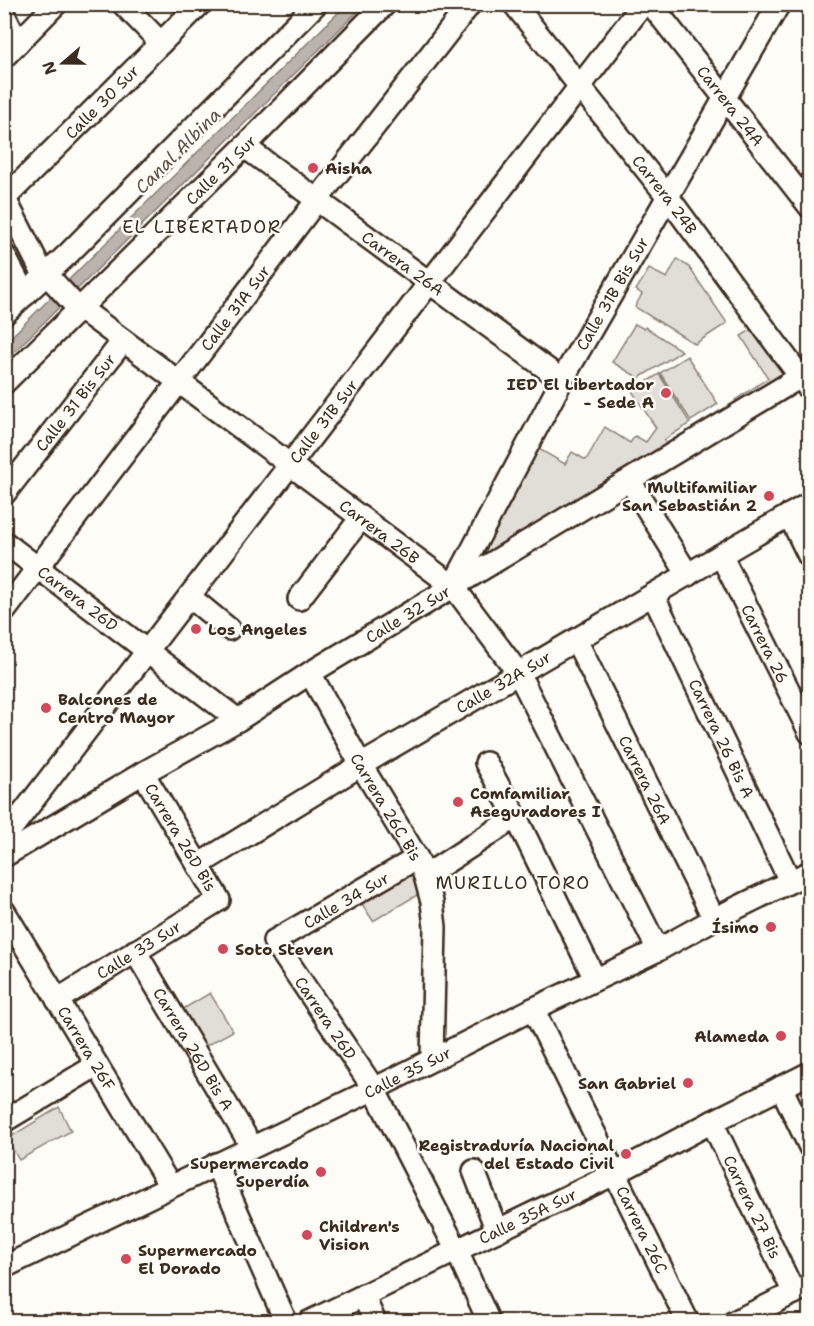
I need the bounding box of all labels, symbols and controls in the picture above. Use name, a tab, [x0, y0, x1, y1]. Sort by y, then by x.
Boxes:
north arrow	[33, 33, 93, 93]
text: N	[37, 58, 61, 78]
street label: Calle 30 Sur	[61, 61, 144, 143]
street label: Carrera 24A	[692, 61, 768, 150]
water label: Canal Albina	[130, 103, 226, 199]
street label: Calle 31 Sur	[181, 131, 261, 210]
street label: Carrera 24B	[627, 151, 702, 238]
place label: Aisha	[325, 158, 372, 179]
marker: Aisha	[306, 161, 320, 175]
district label: EL LIBERTADOR	[122, 215, 282, 239]
street label: Carrera 26A	[357, 226, 448, 301]
street label: Calle 31B Bis Sur	[571, 233, 653, 354]
street label: Calle 31A Sur	[196, 261, 275, 355]
street label: Calle 31 Bis Sur	[31, 350, 120, 456]
place label: IED El Libertador - Sede A	[507, 374, 654, 413]
street label: Calle 31B Sur	[285, 375, 363, 468]
marker: IED El Libertador - Sede A	[659, 386, 673, 400]
place label: Multifamiliar San Sebastián 2	[622, 477, 757, 516]
marker: Multifamiliar San Sebastián 2	[762, 489, 776, 503]
street label: Carrera 26B	[335, 495, 424, 569]
street label: Carrera 26D	[33, 561, 122, 636]
street label: Calle 32 Sur	[362, 581, 454, 648]
street label: Carrera 26	[736, 601, 793, 687]
place label: Los Angeles	[208, 619, 307, 640]
marker: Los Angeles	[189, 622, 203, 636]
street label: Calle 32A Sur	[452, 646, 555, 718]
street label: Carrera 26 Bis A	[684, 676, 759, 802]
place label: Balcones de Centro Mayor	[58, 689, 176, 728]
marker: Balcones de Centro Mayor	[39, 701, 53, 715]
street label: Carrera 26A	[614, 732, 676, 828]
street label: Carrera 26C Bis	[345, 749, 426, 865]
street label: Carrera 26D Bis	[140, 779, 221, 895]
place label: Comfamiliar Aseguradores I	[470, 783, 601, 822]
marker: Comfamiliar Aseguradores I	[451, 795, 465, 809]
street label: Calle 34 Sur	[299, 867, 393, 934]
district label: MURILLO TORO	[435, 871, 591, 895]
street label: Calle 33 Sur	[93, 916, 185, 984]
place label: Ísimo	[712, 917, 759, 938]
marker: Ísimo	[764, 920, 778, 934]
place label: Soto Steven	[235, 939, 334, 960]
marker: Soto Steven	[216, 942, 230, 956]
street label: Carrera 26D	[290, 973, 361, 1064]
street label: Carrera 26D Bis A	[148, 984, 238, 1115]
street label: Carrera 26F	[53, 1002, 120, 1094]
place label: Alameda	[694, 1026, 769, 1047]
marker: Alameda	[774, 1029, 788, 1043]
street label: Calle 35 Sur	[361, 1042, 455, 1103]
place label: San Gabriel	[578, 1073, 676, 1094]
marker: San Gabriel	[681, 1076, 695, 1090]
place label: Registraduría Nacional del Estado Civil	[419, 1135, 614, 1174]
marker: Registraduría Nacional del Estado Civil	[619, 1147, 633, 1161]
street label: Carrera 27 Bis	[718, 1152, 786, 1262]
place label: Supermercado Superdía	[190, 1153, 309, 1192]
marker: Supermercado Superdía	[314, 1165, 328, 1179]
street label: Carrera 26C	[611, 1182, 672, 1277]
street label: Calle 35A Sur	[475, 1184, 580, 1249]
place label: Children's Vision	[319, 1216, 400, 1255]
marker: Children's Vision	[300, 1228, 314, 1242]
place label: Supermercado El Dorado	[138, 1240, 257, 1279]
marker: Supermercado El Dorado	[119, 1252, 133, 1266]

